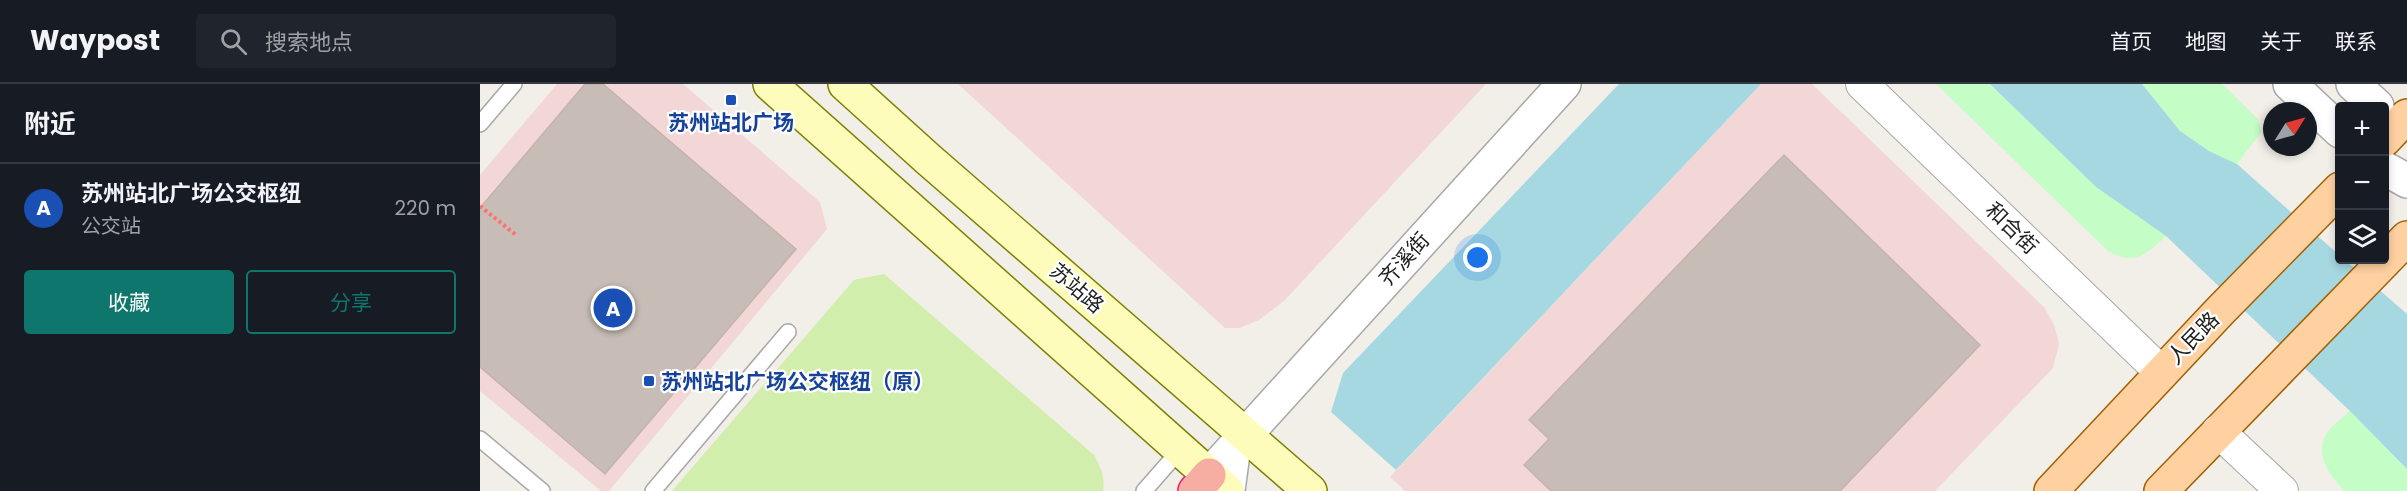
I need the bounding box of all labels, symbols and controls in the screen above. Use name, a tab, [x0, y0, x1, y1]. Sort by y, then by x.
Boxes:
search box	[196, 14, 616, 68]
text: Waypost	[30, 21, 160, 60]
icon: search	[217, 25, 250, 58]
text: 搜索地点	[265, 27, 353, 58]
text: 首页	[2110, 27, 2152, 56]
text: 地图	[2185, 27, 2227, 56]
text: 关于	[2260, 27, 2302, 56]
text: 联系	[2335, 27, 2377, 56]
marker: 苏州站北广场	[724, 93, 738, 107]
north arrow	[2263, 102, 2317, 156]
map controls	[2335, 102, 2389, 264]
button: +	[2335, 102, 2389, 156]
text: 附近	[24, 106, 76, 142]
place label: 苏州站北广场	[668, 108, 794, 137]
button: −	[2335, 156, 2389, 210]
text: 苏州站北广场公交枢纽	[81, 178, 301, 209]
text: A	[36, 194, 51, 222]
text: 220 m	[395, 194, 456, 222]
street label: 和合街	[1979, 196, 2045, 260]
button: layers	[2335, 210, 2389, 264]
text: 公交站	[81, 212, 141, 240]
street label: 齐溪街	[1372, 226, 1436, 292]
your location	[1463, 243, 1492, 272]
street label: 苏站路	[1044, 256, 1110, 320]
button: 收藏	[24, 270, 234, 334]
button: 分享	[246, 270, 456, 334]
pin: A	[594, 286, 632, 330]
street label: 人民路	[2161, 305, 2225, 371]
place label: 苏州站北广场公交枢纽（原）	[661, 367, 934, 396]
marker: 苏州站北广场公交枢纽（原）	[642, 374, 656, 388]

